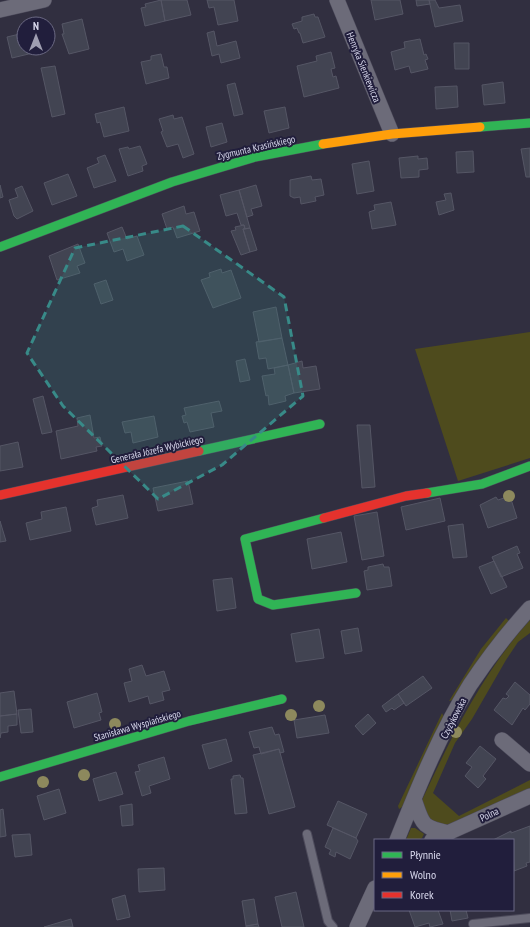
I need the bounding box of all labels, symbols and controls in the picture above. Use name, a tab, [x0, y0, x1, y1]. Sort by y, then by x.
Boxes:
north arrow	[16, 16, 56, 56]
text: N	[33, 19, 39, 33]
street label: Henryka Sienkiewicza	[344, 30, 384, 104]
street label: Zygmunta Krasińskiego	[216, 132, 296, 163]
street label: Generała Józefa Wybickiego	[110, 433, 205, 466]
street label: Czyżykowska	[438, 696, 469, 741]
street label: Stanisława Wyspiańskiego	[92, 707, 182, 744]
street label: Polna	[478, 804, 501, 824]
legend	[374, 839, 514, 911]
text: Płynnie	[410, 847, 441, 862]
text: Wolno	[410, 867, 436, 882]
text: Korek	[410, 887, 434, 902]

